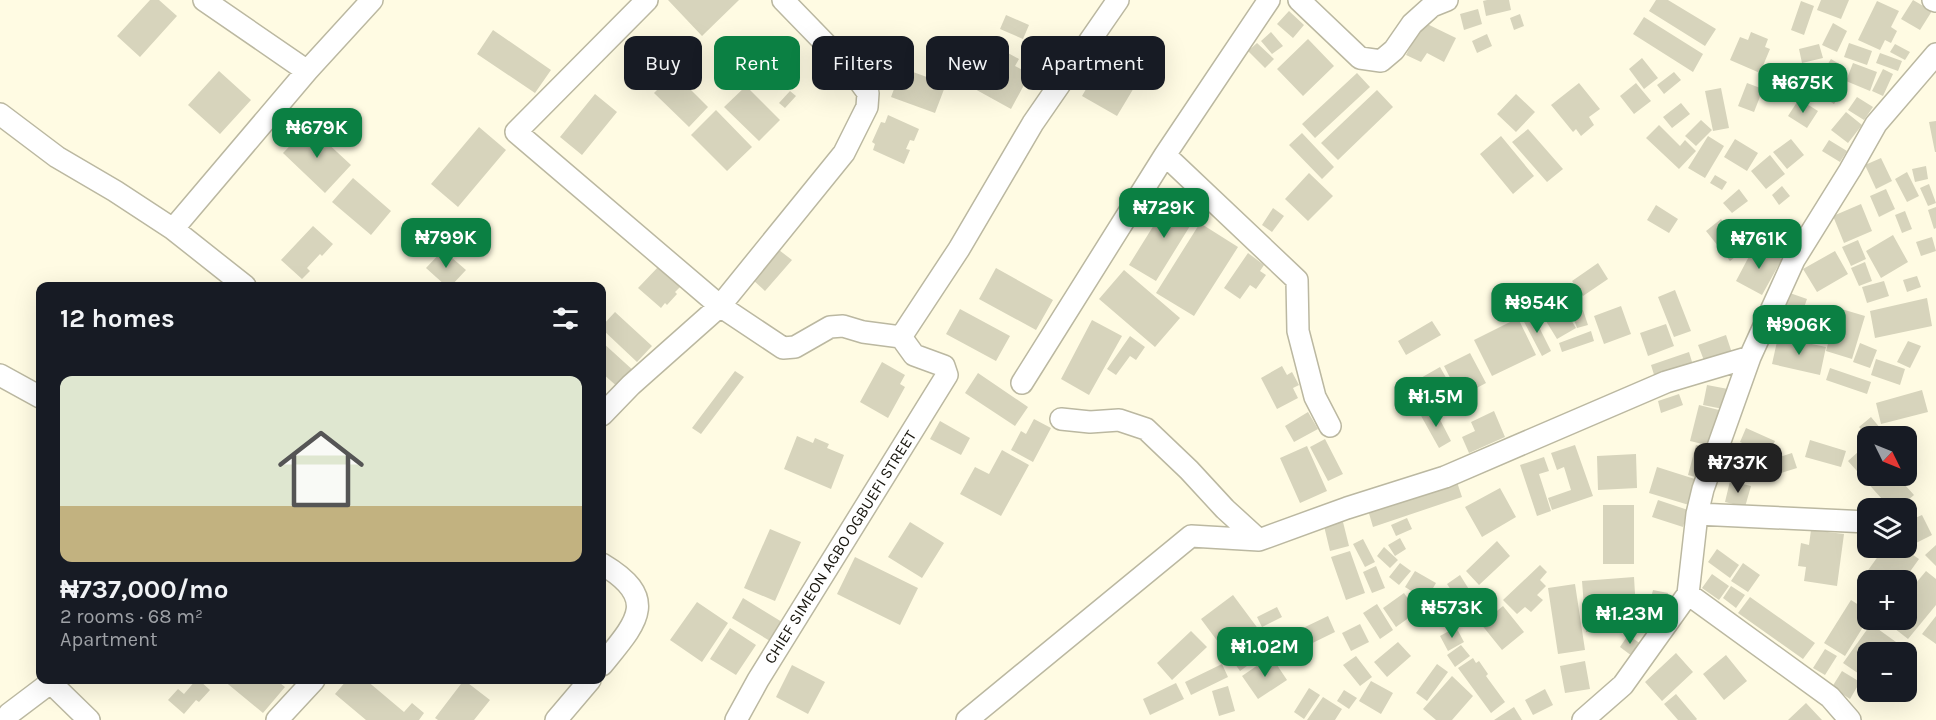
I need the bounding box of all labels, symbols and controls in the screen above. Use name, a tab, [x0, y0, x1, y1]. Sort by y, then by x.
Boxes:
chip: Buy	[624, 36, 702, 90]
chip: Rent	[714, 36, 800, 90]
chip: Filters	[812, 36, 914, 90]
chip: New	[926, 36, 1009, 90]
chip: Apartment	[1021, 36, 1165, 90]
pin: ₦675K	[1761, 63, 1845, 114]
text: ₦675K	[1772, 71, 1834, 94]
pin: ₦679K	[275, 108, 359, 159]
text: ₦679K	[286, 116, 348, 139]
pin: ₦729K	[1122, 188, 1206, 239]
text: ₦729K	[1133, 196, 1195, 219]
pin: ₦799K	[404, 218, 488, 269]
pin: ₦761K	[1717, 219, 1801, 270]
text: ₦799K	[415, 226, 477, 249]
text: ₦761K	[1731, 227, 1787, 250]
pin: ₦954K	[1495, 283, 1579, 334]
text: ₦954K	[1505, 291, 1569, 314]
icon: filters	[549, 302, 582, 335]
text: 12 homes	[60, 303, 175, 334]
pin: ₦906K	[1757, 305, 1841, 356]
text: ₦906K	[1767, 313, 1831, 336]
pin: ₦1.5M	[1394, 377, 1478, 428]
text: ₦1.5M	[1408, 385, 1464, 408]
icon: home	[267, 415, 375, 523]
north arrow	[1857, 426, 1917, 486]
map controls	[1857, 426, 1917, 702]
street label: CHIEF SIMEON AGBO OGBUEFI STREET	[760, 427, 920, 667]
pin: ₦737K	[1696, 443, 1780, 494]
text: ₦737K	[1708, 451, 1768, 474]
button: layers	[1857, 498, 1917, 558]
button: +	[1857, 570, 1917, 630]
text: ₦737,000/mo	[60, 574, 228, 605]
pin: ₦573K	[1410, 588, 1494, 639]
pin: ₦1.23M	[1581, 594, 1679, 645]
text: ₦573K	[1421, 596, 1483, 619]
text: ₦1.23M	[1596, 602, 1664, 625]
text: 2 rooms · 68 m²	[60, 605, 203, 628]
pin: ₦1.02M	[1216, 627, 1314, 678]
text: Apartment	[60, 628, 158, 651]
text: ₦1.02M	[1231, 635, 1299, 658]
button: −	[1857, 642, 1917, 702]

